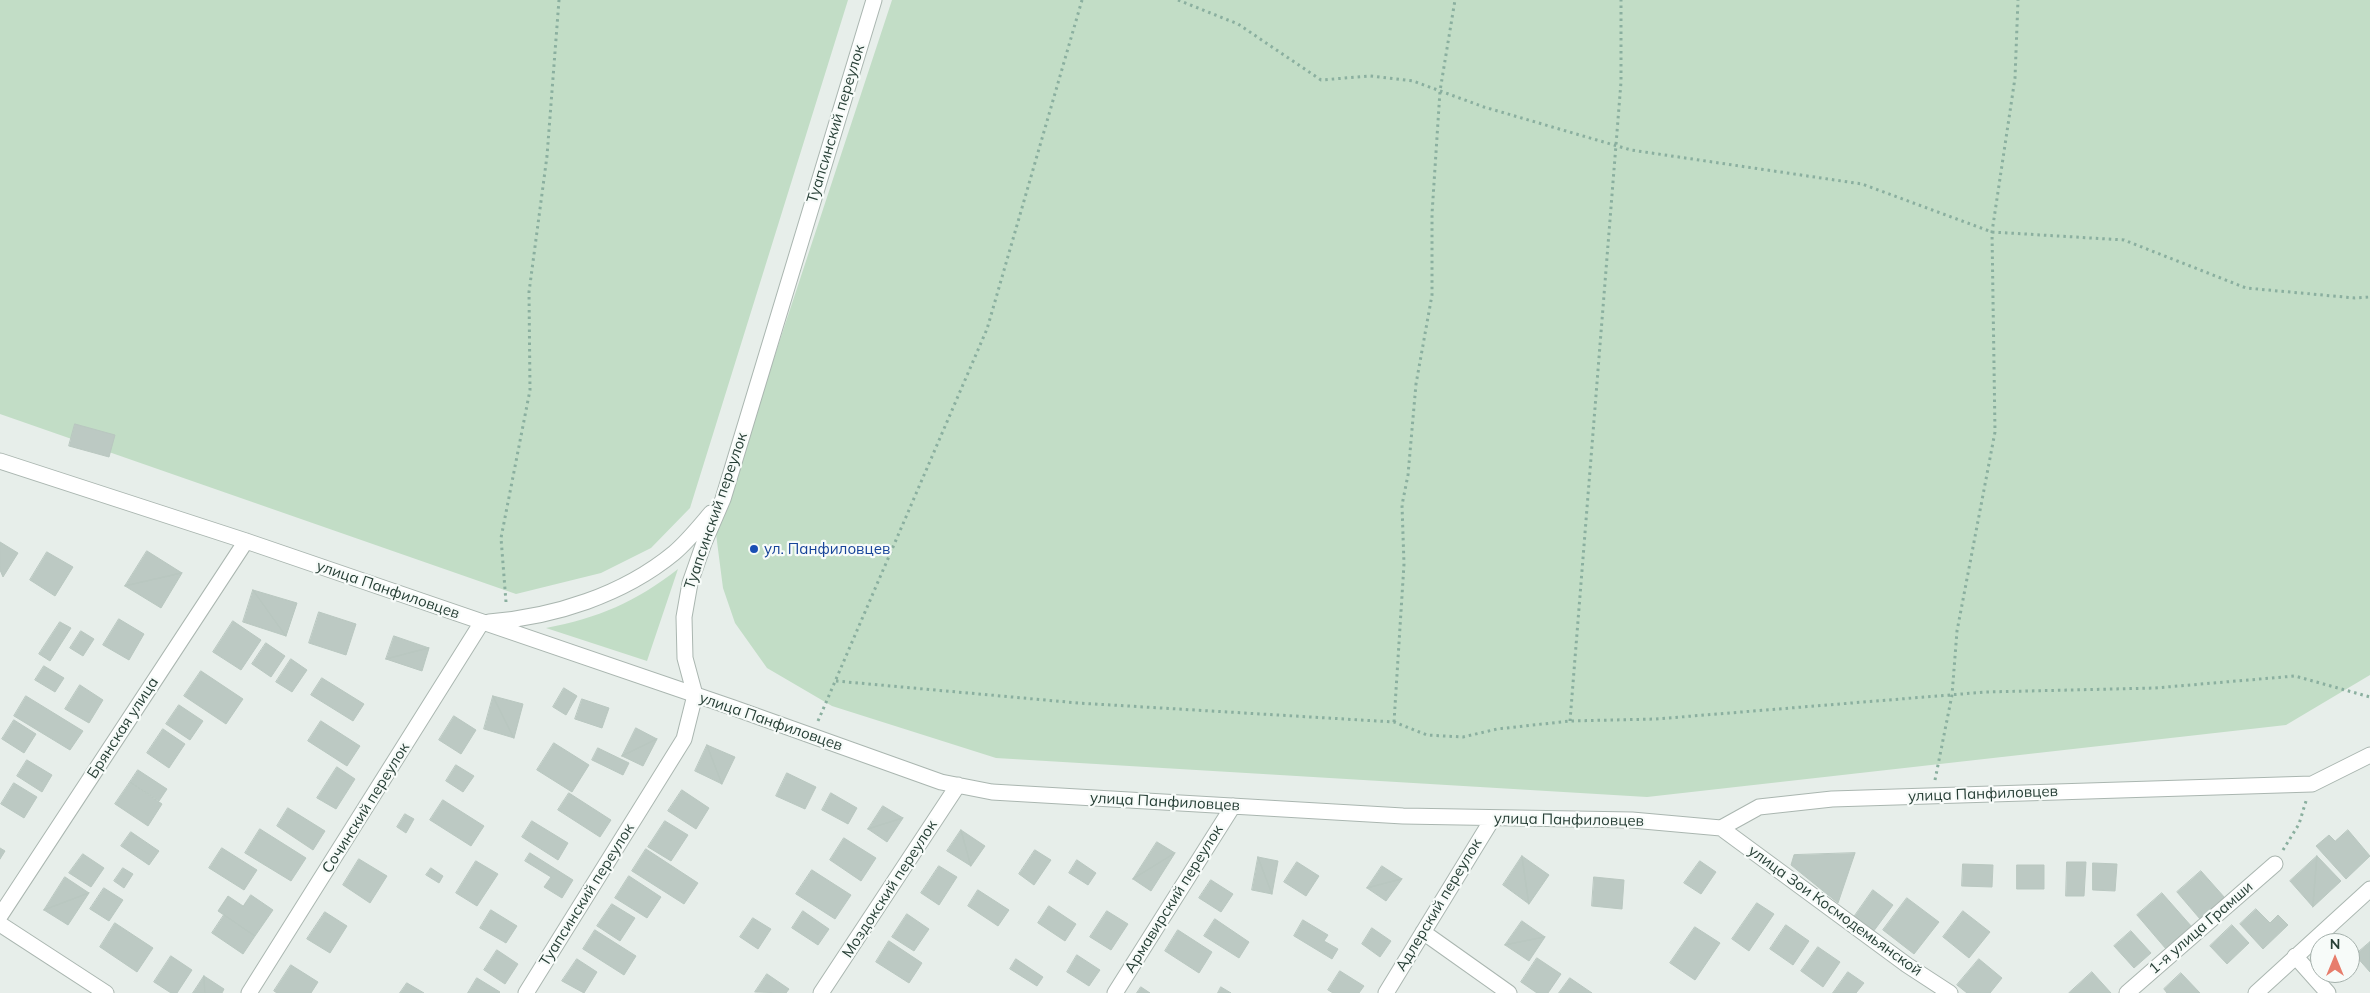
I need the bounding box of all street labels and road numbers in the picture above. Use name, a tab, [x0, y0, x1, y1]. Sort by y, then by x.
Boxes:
street label: Туапсинский переулок	[803, 43, 869, 205]
street label: Туапсинский переулок	[681, 430, 751, 592]
street label: улица Панфиловцев	[314, 557, 462, 623]
street label: Брянская улица	[84, 674, 162, 782]
street label: улица Панфиловцев	[697, 689, 845, 755]
street label: Сочинский переулок	[319, 739, 413, 877]
street label: улица Панфиловцев	[1908, 782, 2058, 806]
street label: улица Панфиловцев	[1090, 789, 1240, 815]
street label: улица Панфиловцев	[1494, 810, 1644, 830]
street label: Моздокский переулок	[839, 817, 941, 961]
street label: Туапсинский переулок	[536, 820, 638, 970]
street label: Армавирский переулок	[1121, 822, 1227, 976]
street label: Адлерский переулок	[1392, 835, 1486, 975]
street label: улица Зои Космодемьянской	[1745, 842, 1925, 980]
street label: 1-я улица Грамши	[2145, 878, 2257, 978]

